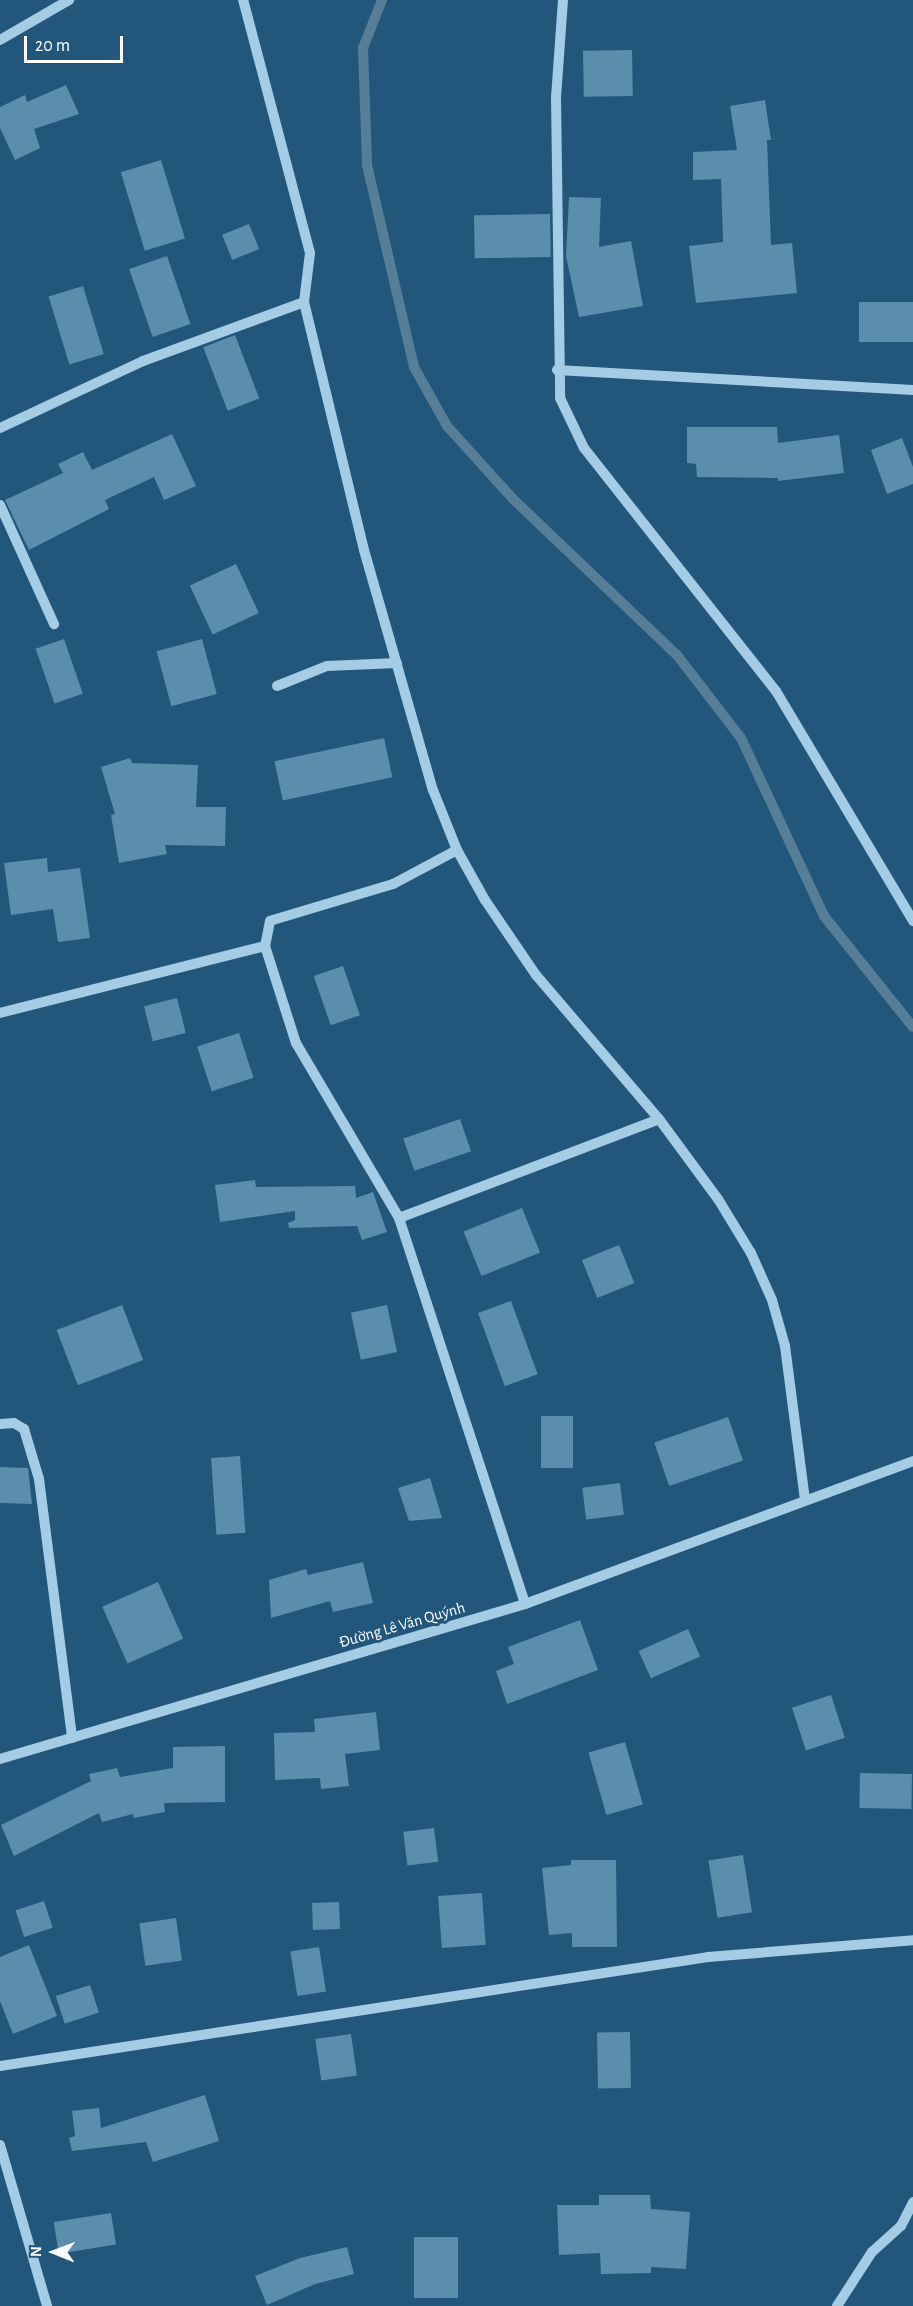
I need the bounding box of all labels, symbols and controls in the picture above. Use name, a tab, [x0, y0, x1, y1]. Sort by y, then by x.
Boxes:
scale bar	[27, 24, 126, 62]
text: 20 m	[35, 37, 70, 55]
street label: Đường Lê Văn Quýnh	[337, 1598, 467, 1652]
north arrow	[24, 2222, 84, 2282]
text: N	[28, 2246, 44, 2257]

